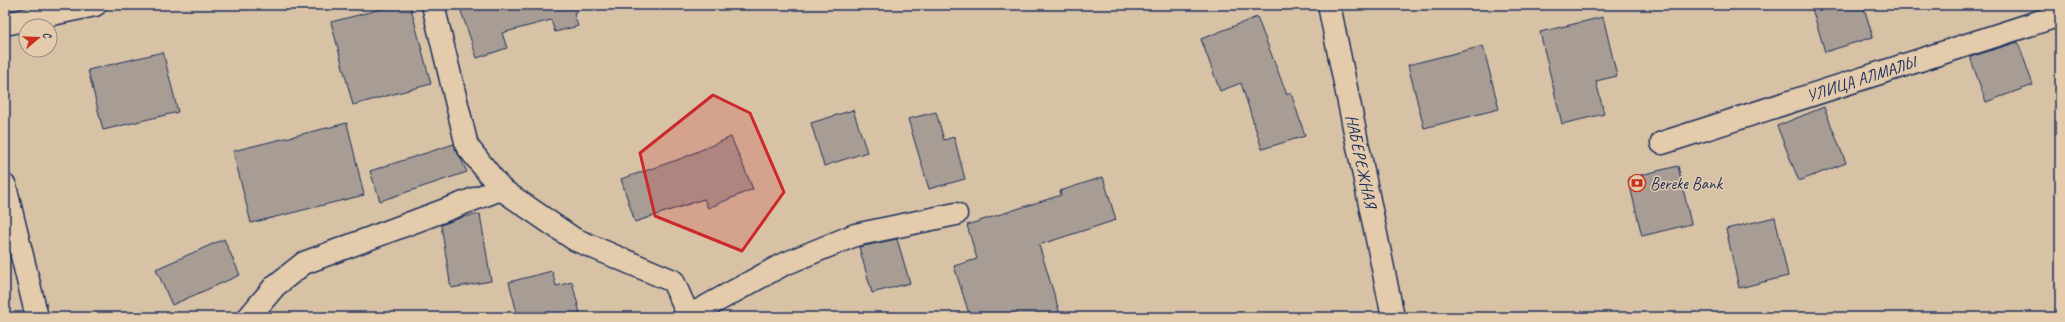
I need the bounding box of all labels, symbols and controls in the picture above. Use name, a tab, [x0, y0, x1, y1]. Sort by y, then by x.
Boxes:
north arrow	[18, 18, 58, 58]
text: С	[40, 30, 55, 41]
street label: УЛИЦА АЛМАЛЫ	[1804, 51, 1921, 107]
street label: НАБЕРЕЖНАЯ	[1341, 113, 1382, 212]
bank icon: Bereke Bank	[1627, 173, 1647, 193]
place label: Bereke Bank	[1650, 173, 1724, 194]

